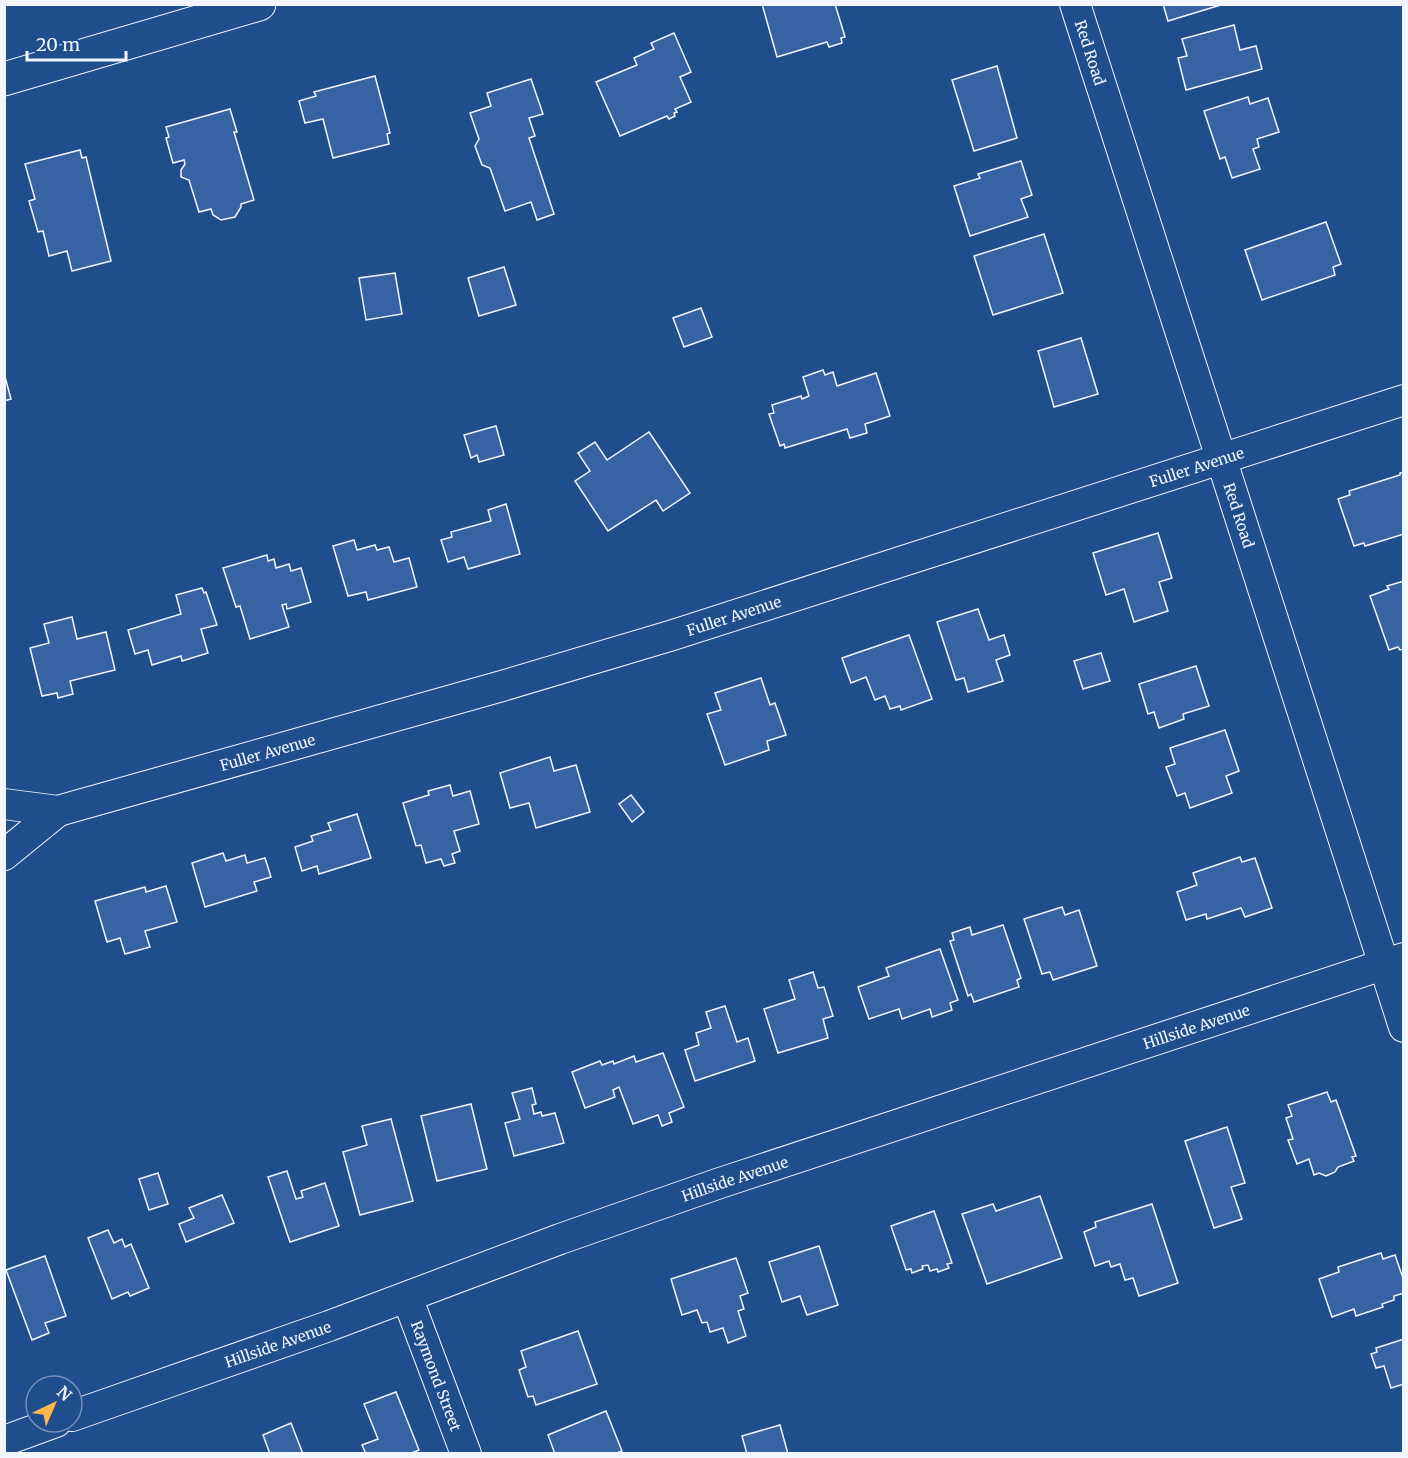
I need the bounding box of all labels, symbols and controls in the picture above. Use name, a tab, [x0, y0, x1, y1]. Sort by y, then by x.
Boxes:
street label: Red Road	[1071, 18, 1110, 88]
scale bar	[27, 24, 126, 62]
text: 20 m	[36, 33, 80, 56]
street label: Fuller Avenue	[1147, 443, 1246, 491]
street label: Red Road	[1220, 480, 1259, 550]
street label: Fuller Avenue	[684, 591, 784, 640]
street label: Fuller Avenue	[217, 730, 318, 775]
street label: Hillside Avenue	[1140, 1000, 1252, 1053]
street label: Hillside Avenue	[679, 1152, 791, 1205]
street label: Hillside Avenue	[222, 1317, 334, 1371]
street label: Raymond Street	[407, 1318, 466, 1434]
north arrow	[24, 1374, 84, 1434]
text: N	[53, 1382, 76, 1405]

